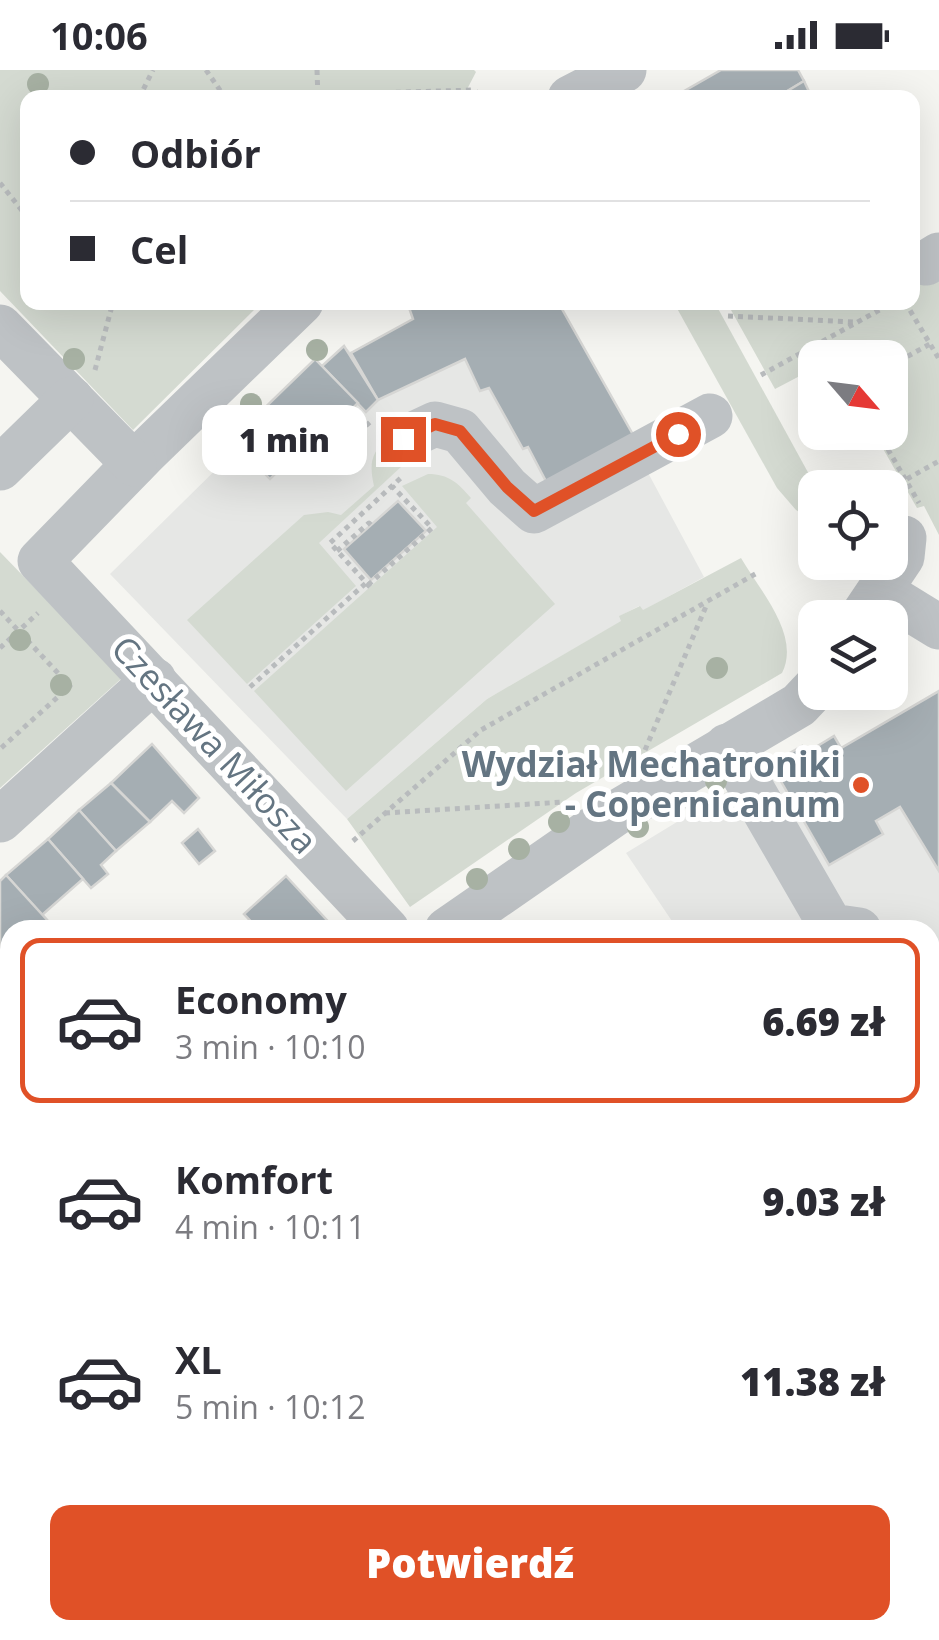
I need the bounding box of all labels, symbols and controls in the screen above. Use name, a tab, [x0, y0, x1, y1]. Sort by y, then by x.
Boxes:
text: 10:06	[50, 9, 148, 61]
text: Odbiór	[130, 127, 261, 179]
text: Cel	[130, 223, 188, 275]
north arrow	[798, 340, 908, 450]
map controls	[798, 340, 908, 710]
callout: 1 min	[203, 404, 368, 474]
route start	[656, 412, 701, 457]
route end	[381, 417, 426, 462]
text: 1 min	[239, 418, 330, 461]
button: locate	[798, 470, 908, 580]
button: layers	[798, 600, 908, 710]
street label: Czesława Miłosza	[102, 625, 328, 863]
place label: Wydział Mechatroniki - Copernicanum	[462, 740, 841, 827]
marker: Wydział Mechatroniki - Copernicanum	[850, 774, 872, 796]
text: Economy	[175, 973, 347, 1025]
icon: car	[55, 976, 145, 1066]
text: 6.69 zł	[762, 995, 885, 1047]
text: 3 min · 10:10	[175, 1025, 366, 1068]
text: Komfort	[175, 1153, 333, 1205]
icon: car	[55, 1156, 145, 1246]
text: 9.03 zł	[762, 1175, 885, 1227]
text: 4 min · 10:11	[175, 1205, 366, 1248]
text: XL	[175, 1333, 222, 1385]
icon: car	[55, 1336, 145, 1426]
text: 11.38 zł	[740, 1355, 885, 1407]
text: 5 min · 10:12	[175, 1385, 366, 1428]
button: Potwierdź	[50, 1505, 890, 1620]

